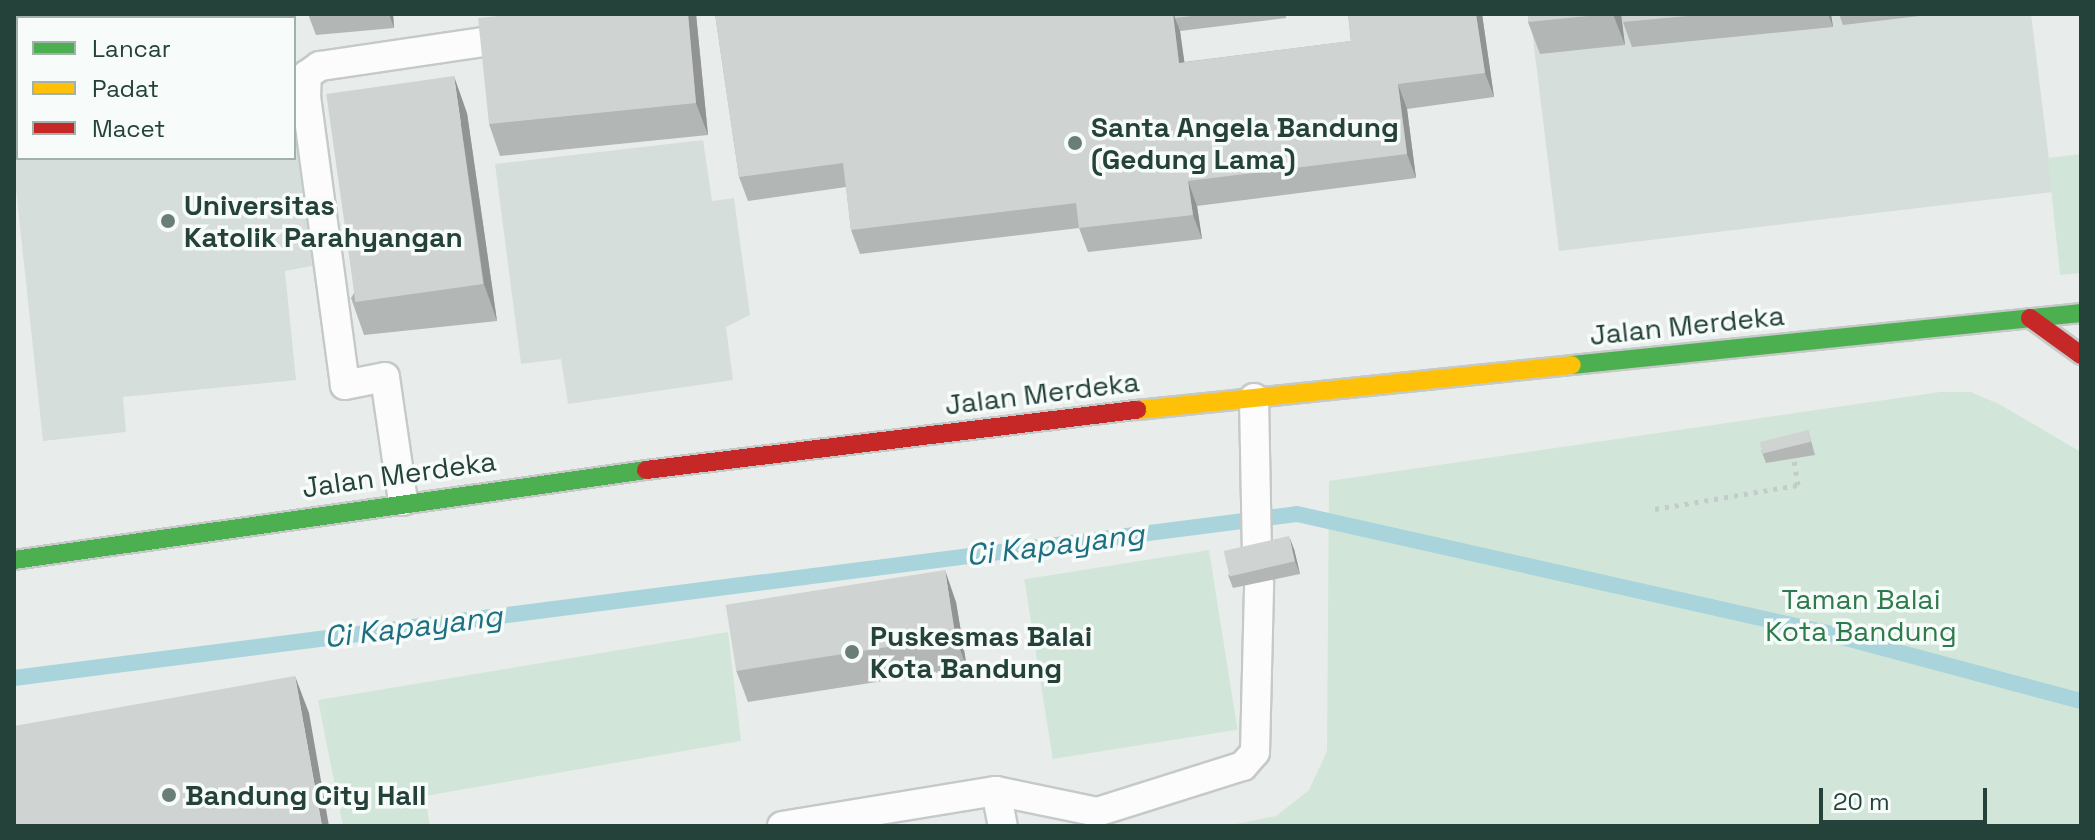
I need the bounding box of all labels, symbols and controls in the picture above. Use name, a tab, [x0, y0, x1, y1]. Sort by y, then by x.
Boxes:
legend	[16, 16, 296, 160]
text: Lancar	[92, 33, 171, 64]
text: Padat	[92, 73, 159, 104]
place label: Santa Angela Bandung (Gedung Lama)	[1091, 110, 1399, 176]
text: Macet	[92, 113, 165, 144]
marker: Santa Angela Bandung (Gedung Lama)	[1066, 134, 1084, 152]
place label: Universitas Katolik Parahyangan	[184, 188, 463, 254]
marker: Universitas Katolik Parahyangan	[159, 212, 177, 230]
street label: Jalan Merdeka	[1588, 298, 1786, 352]
street label: Jalan Merdeka	[943, 364, 1141, 422]
street label: Jalan Merdeka	[300, 444, 498, 504]
water label: Ci Kapayang	[964, 516, 1146, 574]
park label: Taman Balai Kota Bandung	[1765, 582, 1957, 648]
water label: Ci Kapayang	[322, 598, 504, 656]
place label: Puskesmas Balai Kota Bandung	[870, 619, 1092, 685]
marker: Puskesmas Balai Kota Bandung	[841, 641, 863, 663]
scale bar	[1823, 772, 1991, 822]
place label: Bandung City Hall	[185, 778, 426, 812]
marker: Bandung City Hall	[160, 786, 178, 804]
text: 20 m	[1833, 786, 1890, 817]

